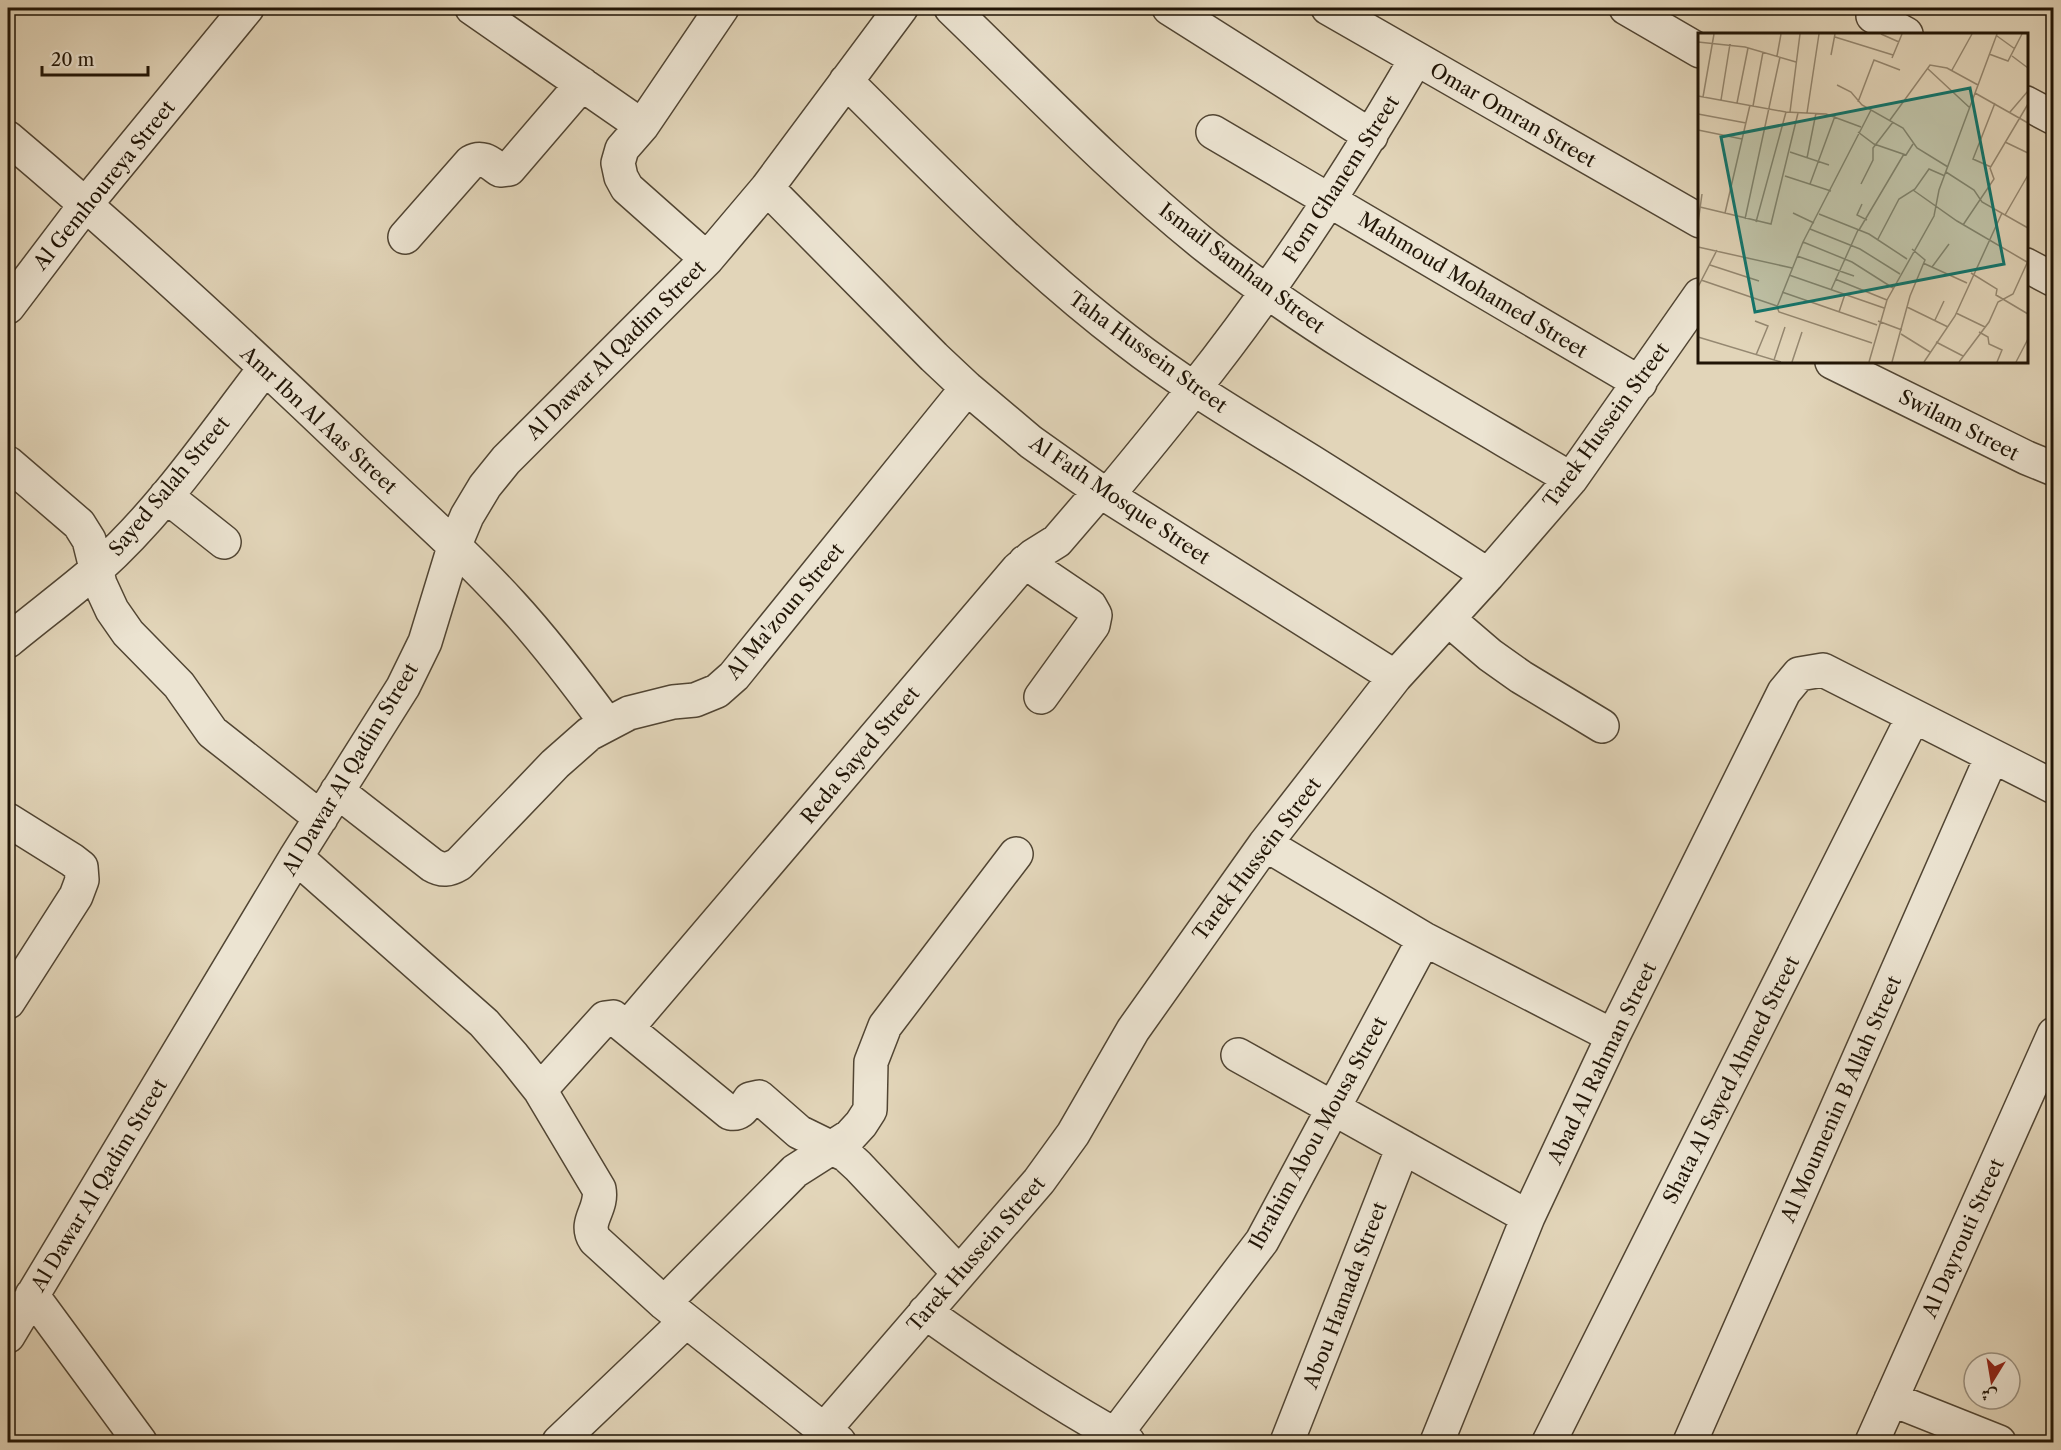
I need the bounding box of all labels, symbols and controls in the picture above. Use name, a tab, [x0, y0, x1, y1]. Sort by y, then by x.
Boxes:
inset map	[1698, 33, 2028, 363]
scale bar	[42, 39, 148, 77]
text: 20 m	[51, 49, 95, 71]
street label: Omar Omran Street	[1426, 58, 1600, 172]
street label: Forn Ghanem Street	[1278, 91, 1404, 267]
street label: Al Gemhoureya Street	[28, 95, 180, 275]
street label: Ismail Samhan Street	[1154, 198, 1330, 338]
street label: Mahmoud Mohamed Street	[1354, 207, 1592, 363]
street label: Al Dawar Al Qadim Street	[521, 255, 711, 445]
street label: Taha Hussein Street	[1064, 286, 1232, 418]
street label: Tarek Hussein Street	[1538, 338, 1674, 512]
street label: Amr Ibn Al Aas Street	[235, 341, 402, 499]
street label: Swilam Street	[1895, 384, 2023, 466]
street label: Sayed Salah Street	[104, 411, 234, 561]
street label: Al Fath Mosque Street	[1025, 430, 1215, 569]
street label: Al Ma'zoun Street	[720, 538, 849, 685]
street label: Al Dawar Al Qadim Street	[276, 658, 423, 880]
street label: Reda Sayed Street	[796, 682, 924, 828]
street label: Tarek Hussein Street	[1188, 773, 1326, 945]
street label: Shata Al Sayed Ahmed Street	[1658, 952, 1804, 1208]
street label: Abad Al Rahman Street	[1542, 958, 1661, 1169]
street label: Al Moumenin B Allah Street	[1775, 972, 1906, 1227]
street label: Ibrahim Abou Mousa Street	[1244, 1012, 1392, 1254]
street label: Al Dawar Al Qadim Street	[25, 1074, 172, 1296]
street label: Al Dayrouti Street	[1917, 1155, 2009, 1322]
street label: Tarek Hussein Street	[902, 1171, 1050, 1337]
street label: Abou Hamada Street	[1298, 1198, 1392, 1393]
north arrow	[1962, 1351, 2022, 1411]
text: ش	[1979, 1384, 1999, 1407]

